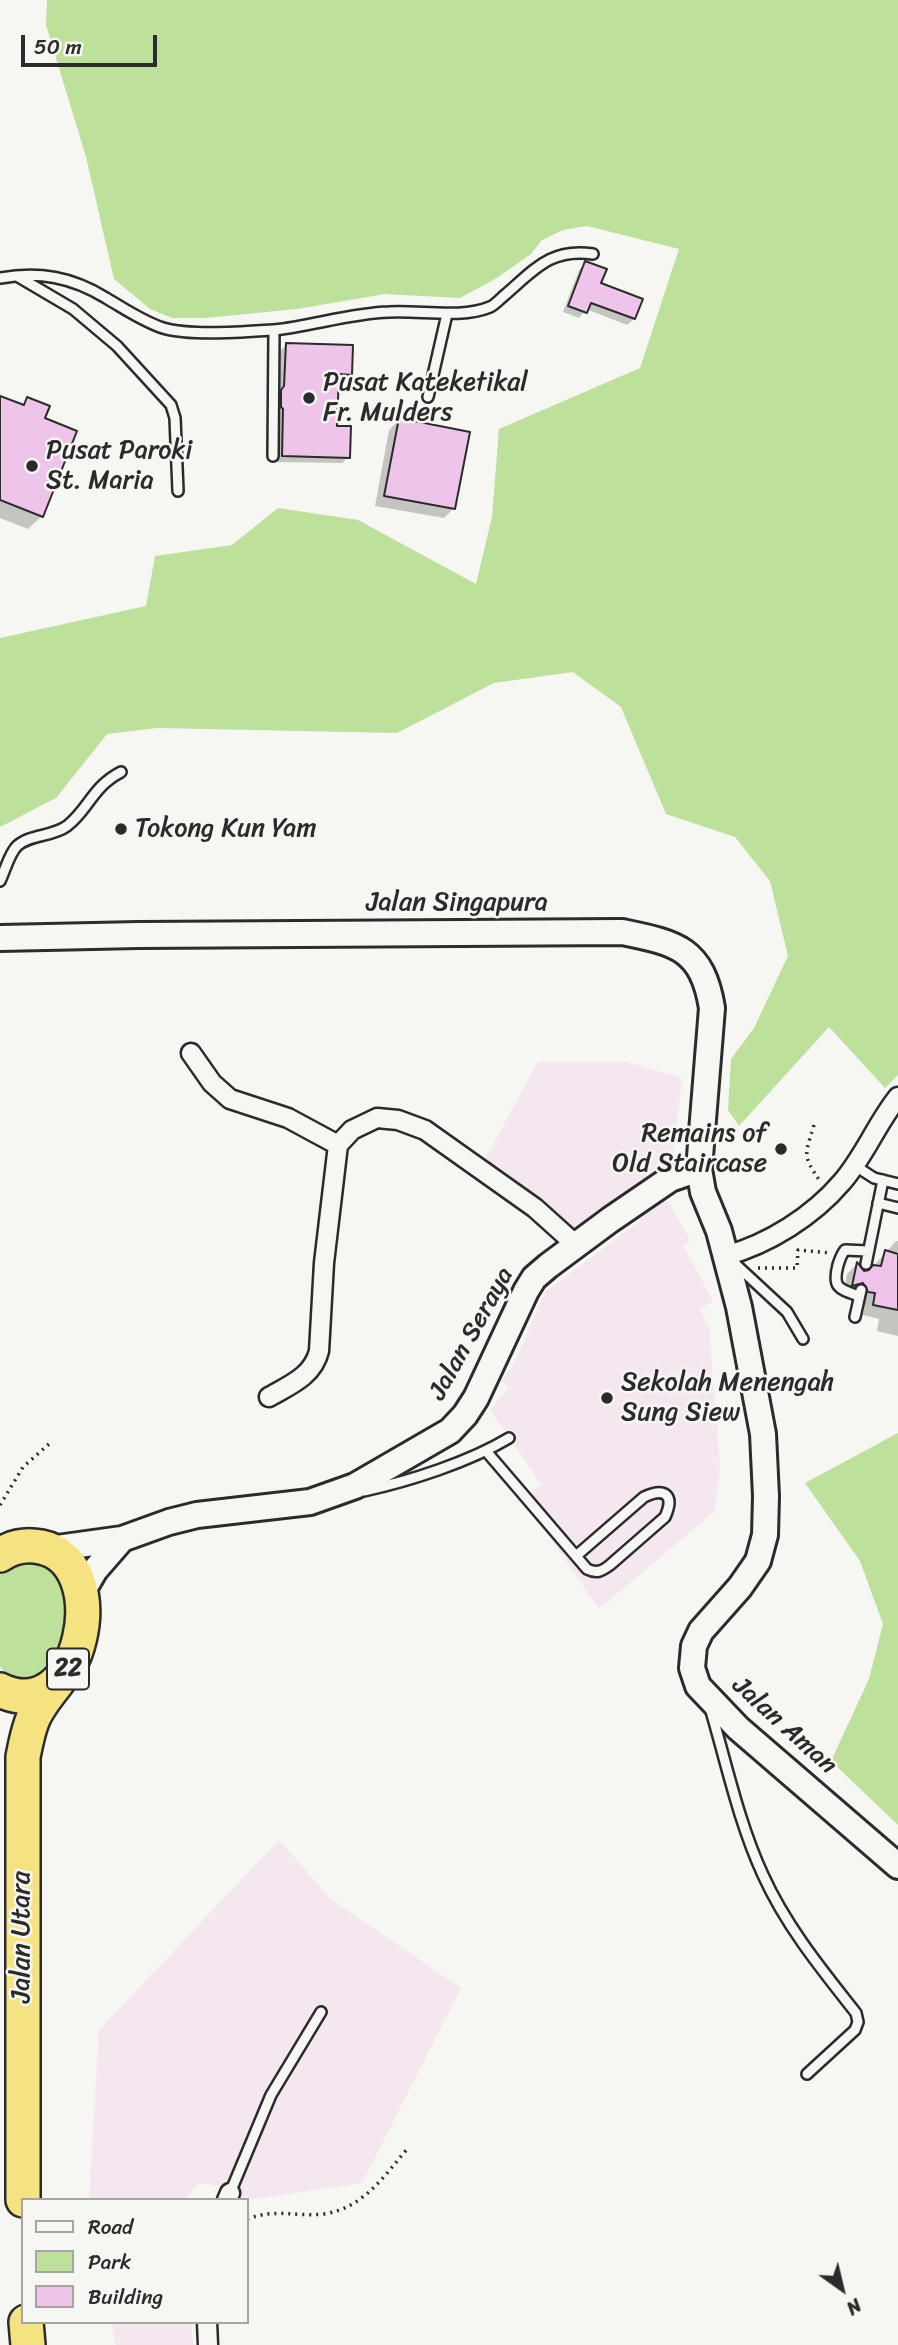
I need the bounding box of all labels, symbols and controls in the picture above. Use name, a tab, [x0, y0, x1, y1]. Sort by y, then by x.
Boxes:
scale bar	[24, 21, 161, 65]
text: 50 m	[34, 28, 82, 66]
place label: Pusat Kateketikal Fr. Mulders	[323, 367, 528, 428]
marker: Pusat Kateketikal Fr. Mulders	[301, 390, 317, 406]
place label: Pusat Paroki St. Maria	[46, 435, 193, 496]
marker: Pusat Paroki St. Maria	[24, 458, 40, 474]
place label: Tokong Kun Yam	[135, 813, 316, 845]
marker: Tokong Kun Yam	[113, 821, 129, 837]
street label: Jalan Singapura	[366, 887, 548, 919]
place label: Remains of Old Staircase	[612, 1118, 767, 1180]
marker: Remains of Old Staircase	[773, 1141, 789, 1157]
street label: Jalan Seraya	[423, 1262, 521, 1406]
place label: Sekolah Menengah Sung Siew	[621, 1367, 834, 1428]
marker: Sekolah Menengah Sung Siew	[599, 1390, 615, 1406]
road number: 22	[47, 1648, 89, 1689]
street label: Jalan Aman	[725, 1671, 843, 1781]
street label: Jalan Utara	[6, 1871, 38, 2003]
legend	[21, 2198, 248, 2324]
text: Road	[88, 2208, 133, 2246]
text: Park	[88, 2243, 131, 2281]
north arrow	[807, 2254, 877, 2324]
text: Building	[88, 2278, 163, 2316]
text: N	[839, 2289, 869, 2324]

